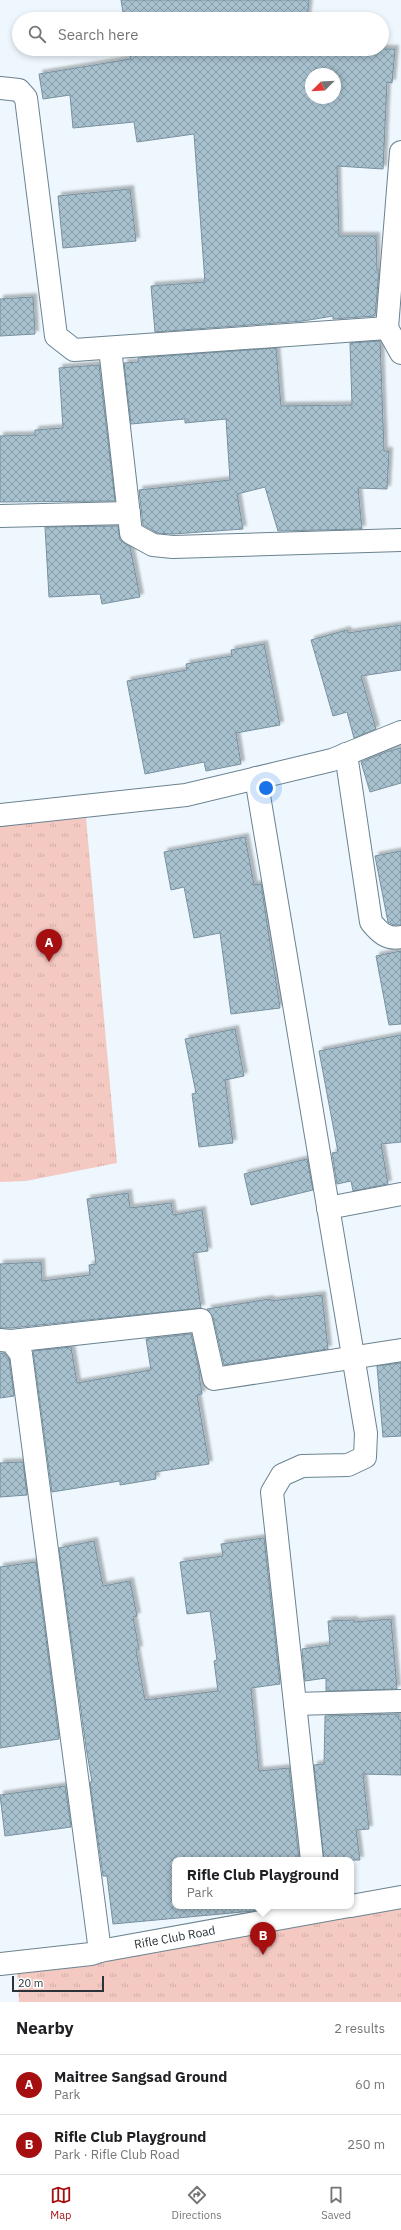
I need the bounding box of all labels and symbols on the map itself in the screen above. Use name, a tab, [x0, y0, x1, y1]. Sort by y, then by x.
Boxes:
north arrow	[305, 68, 341, 104]
your location	[256, 778, 276, 798]
pin: A	[36, 929, 62, 962]
street label: Rifle Club Road	[133, 1922, 216, 1952]
pin: B	[250, 1922, 276, 1955]
scale bar	[12, 1974, 104, 1993]

